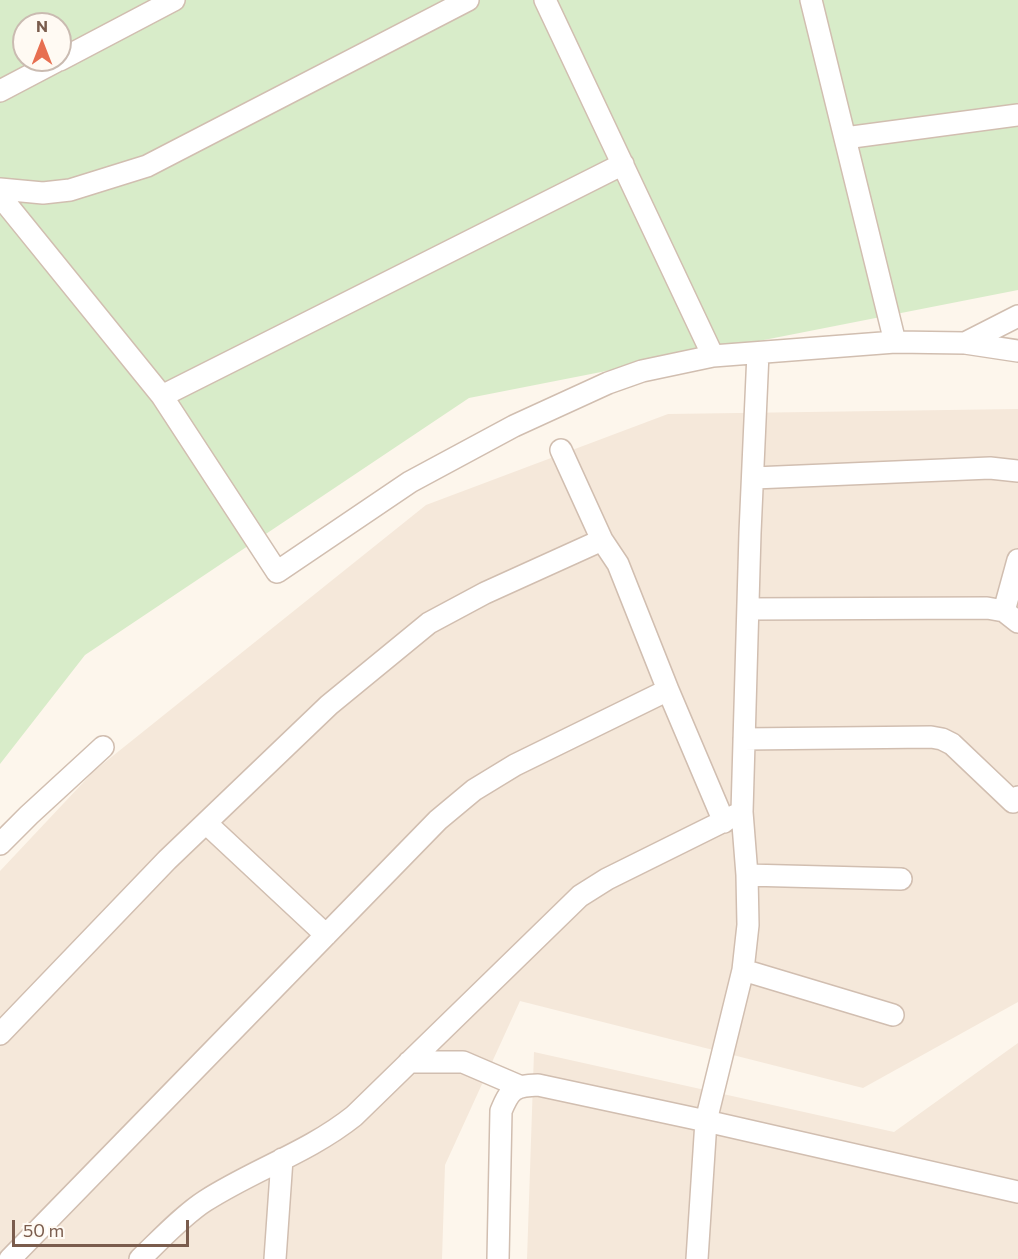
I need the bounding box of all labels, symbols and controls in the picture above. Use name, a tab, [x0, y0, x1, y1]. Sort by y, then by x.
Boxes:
north arrow	[12, 12, 72, 72]
text: N	[36, 16, 48, 35]
scale bar	[15, 1208, 192, 1246]
text: 50 m	[23, 1219, 64, 1241]

